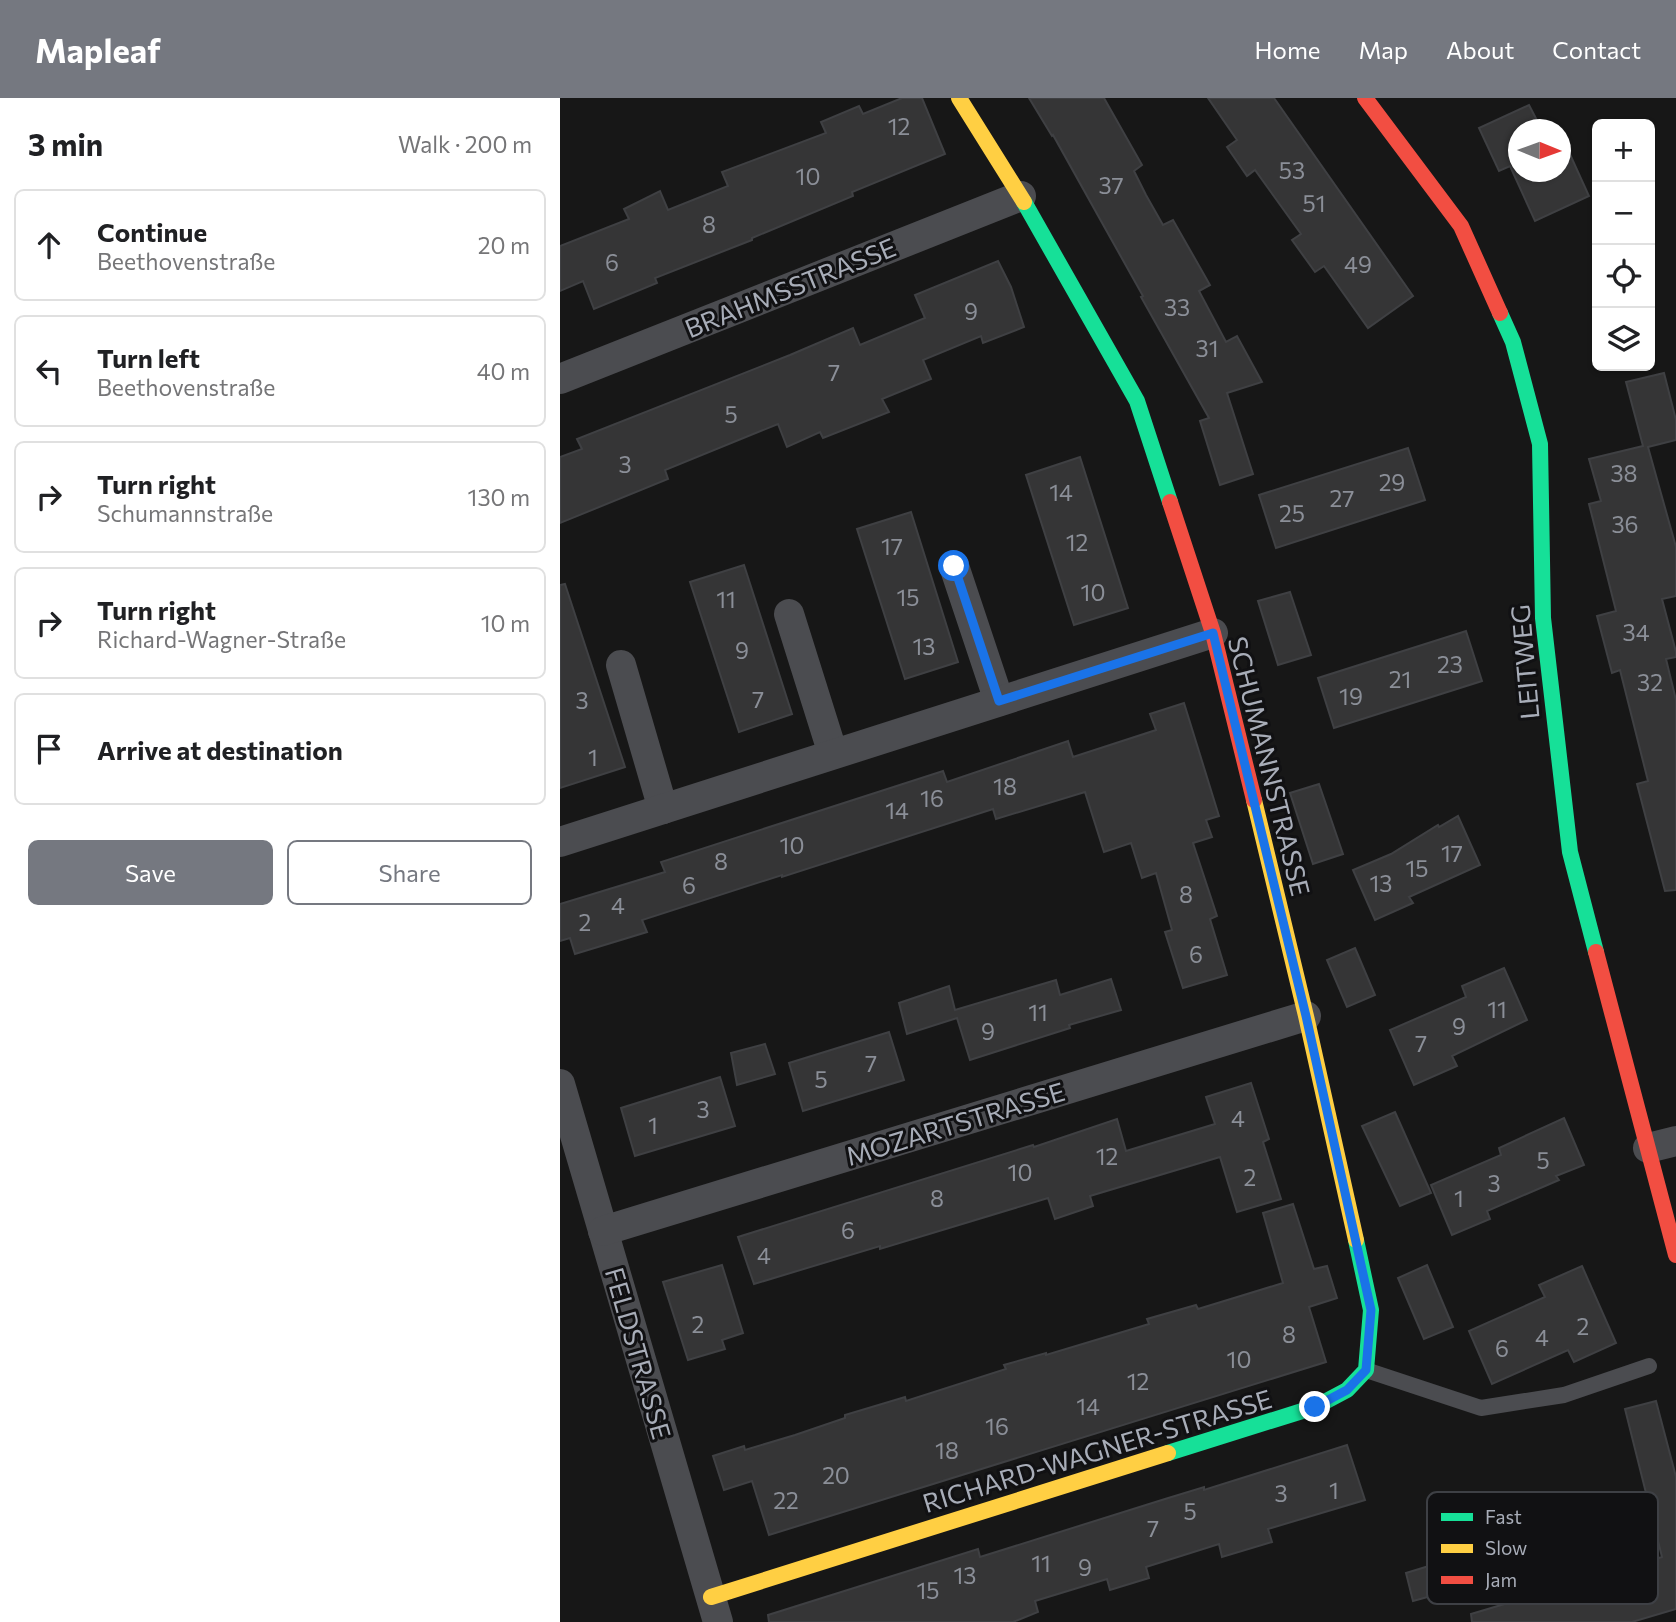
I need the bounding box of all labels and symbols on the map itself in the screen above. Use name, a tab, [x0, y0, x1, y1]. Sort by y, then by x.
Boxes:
house number: 12	[888, 112, 910, 140]
north arrow	[1508, 119, 1571, 182]
house number: 53	[1279, 156, 1305, 184]
house number: 10	[796, 162, 820, 190]
house number: 37	[1098, 171, 1124, 199]
house number: 51	[1302, 189, 1326, 217]
house number: 8	[702, 210, 716, 238]
street label: BRAHMSSTRASSE	[680, 231, 900, 343]
house number: 6	[605, 248, 619, 276]
house number: 49	[1344, 250, 1372, 278]
house number: 33	[1164, 293, 1190, 321]
house number: 9	[964, 297, 978, 325]
house number: 31	[1196, 334, 1218, 362]
house number: 7	[828, 358, 840, 386]
house number: 5	[724, 400, 738, 428]
house number: 3	[618, 450, 632, 478]
house number: 38	[1610, 459, 1638, 487]
house number: 29	[1379, 468, 1405, 496]
house number: 14	[1049, 478, 1073, 506]
house number: 27	[1330, 484, 1354, 512]
house number: 25	[1279, 499, 1305, 527]
house number: 36	[1611, 510, 1639, 538]
house number: 12	[1066, 528, 1088, 556]
house number: 17	[881, 532, 903, 560]
route start	[938, 550, 969, 581]
house number: 10	[1081, 578, 1105, 606]
house number: 15	[896, 583, 920, 611]
house number: 11	[716, 585, 736, 613]
street label: LEITWEG	[1504, 603, 1544, 721]
house number: 34	[1623, 618, 1650, 646]
house number: 13	[913, 632, 935, 660]
street label: SCHUMANNSTRASSE	[1223, 633, 1317, 899]
house number: 9	[735, 636, 749, 664]
house number: 23	[1437, 650, 1463, 678]
house number: 21	[1389, 665, 1411, 693]
house number: 32	[1637, 668, 1663, 696]
house number: 19	[1339, 682, 1363, 710]
house number: 7	[752, 685, 764, 713]
house number: 3	[575, 686, 589, 714]
house number: 1	[588, 743, 598, 771]
house number: 18	[993, 772, 1017, 800]
house number: 16	[920, 784, 944, 812]
house number: 14	[885, 796, 909, 824]
house number: 10	[780, 831, 804, 859]
house number: 17	[1441, 839, 1463, 867]
house number: 8	[714, 847, 728, 875]
house number: 15	[1405, 854, 1429, 882]
house number: 13	[1370, 869, 1392, 897]
house number: 6	[682, 871, 696, 899]
house number: 8	[1179, 880, 1193, 908]
house number: 4	[611, 891, 625, 919]
house number: 2	[579, 908, 591, 936]
house number: 6	[1189, 940, 1203, 968]
house number: 11	[1487, 995, 1507, 1023]
house number: 11	[1028, 998, 1048, 1026]
house number: 9	[1452, 1012, 1466, 1040]
house number: 9	[981, 1017, 995, 1045]
house number: 7	[1415, 1029, 1427, 1057]
house number: 7	[865, 1049, 877, 1077]
house number: 5	[814, 1065, 828, 1093]
street label: MOZARTSTRASSE	[842, 1075, 1068, 1171]
house number: 3	[696, 1095, 710, 1123]
house number: 4	[1231, 1104, 1245, 1132]
house number: 1	[648, 1111, 658, 1139]
house number: 12	[1096, 1142, 1118, 1170]
house number: 5	[1536, 1146, 1550, 1174]
house number: 10	[1008, 1158, 1032, 1186]
house number: 2	[1244, 1163, 1256, 1191]
house number: 3	[1487, 1169, 1501, 1197]
house number: 8	[930, 1184, 944, 1212]
house number: 1	[1454, 1184, 1464, 1212]
house number: 6	[841, 1216, 855, 1244]
house number: 4	[757, 1241, 771, 1269]
street label: FELDSTRASSE	[600, 1264, 678, 1442]
house number: 2	[692, 1310, 704, 1338]
house number: 2	[1577, 1312, 1589, 1340]
house number: 8	[1282, 1320, 1296, 1348]
house number: 4	[1535, 1323, 1549, 1351]
house number: 6	[1495, 1334, 1509, 1362]
house number: 10	[1227, 1345, 1251, 1373]
house number: 12	[1127, 1367, 1149, 1395]
street label: RICHARD-WAGNER-STRASSE	[919, 1382, 1275, 1518]
route end	[1299, 1391, 1330, 1422]
house number: 14	[1076, 1392, 1100, 1420]
house number: 16	[985, 1412, 1009, 1440]
house number: 18	[935, 1436, 959, 1464]
house number: 20	[822, 1461, 850, 1489]
house number: 1	[1329, 1476, 1339, 1504]
house number: 3	[1274, 1479, 1288, 1507]
house number: 22	[773, 1486, 799, 1514]
legend	[1427, 1492, 1658, 1604]
house number: 5	[1183, 1497, 1197, 1525]
text: Fast	[1485, 1505, 1522, 1528]
house number: 7	[1147, 1514, 1159, 1542]
text: Slow	[1485, 1536, 1527, 1559]
house number: 11	[1031, 1549, 1051, 1577]
house number: 9	[1078, 1553, 1092, 1581]
house number: 13	[954, 1561, 976, 1589]
text: Jam	[1485, 1568, 1517, 1591]
house number: 15	[916, 1576, 940, 1604]

